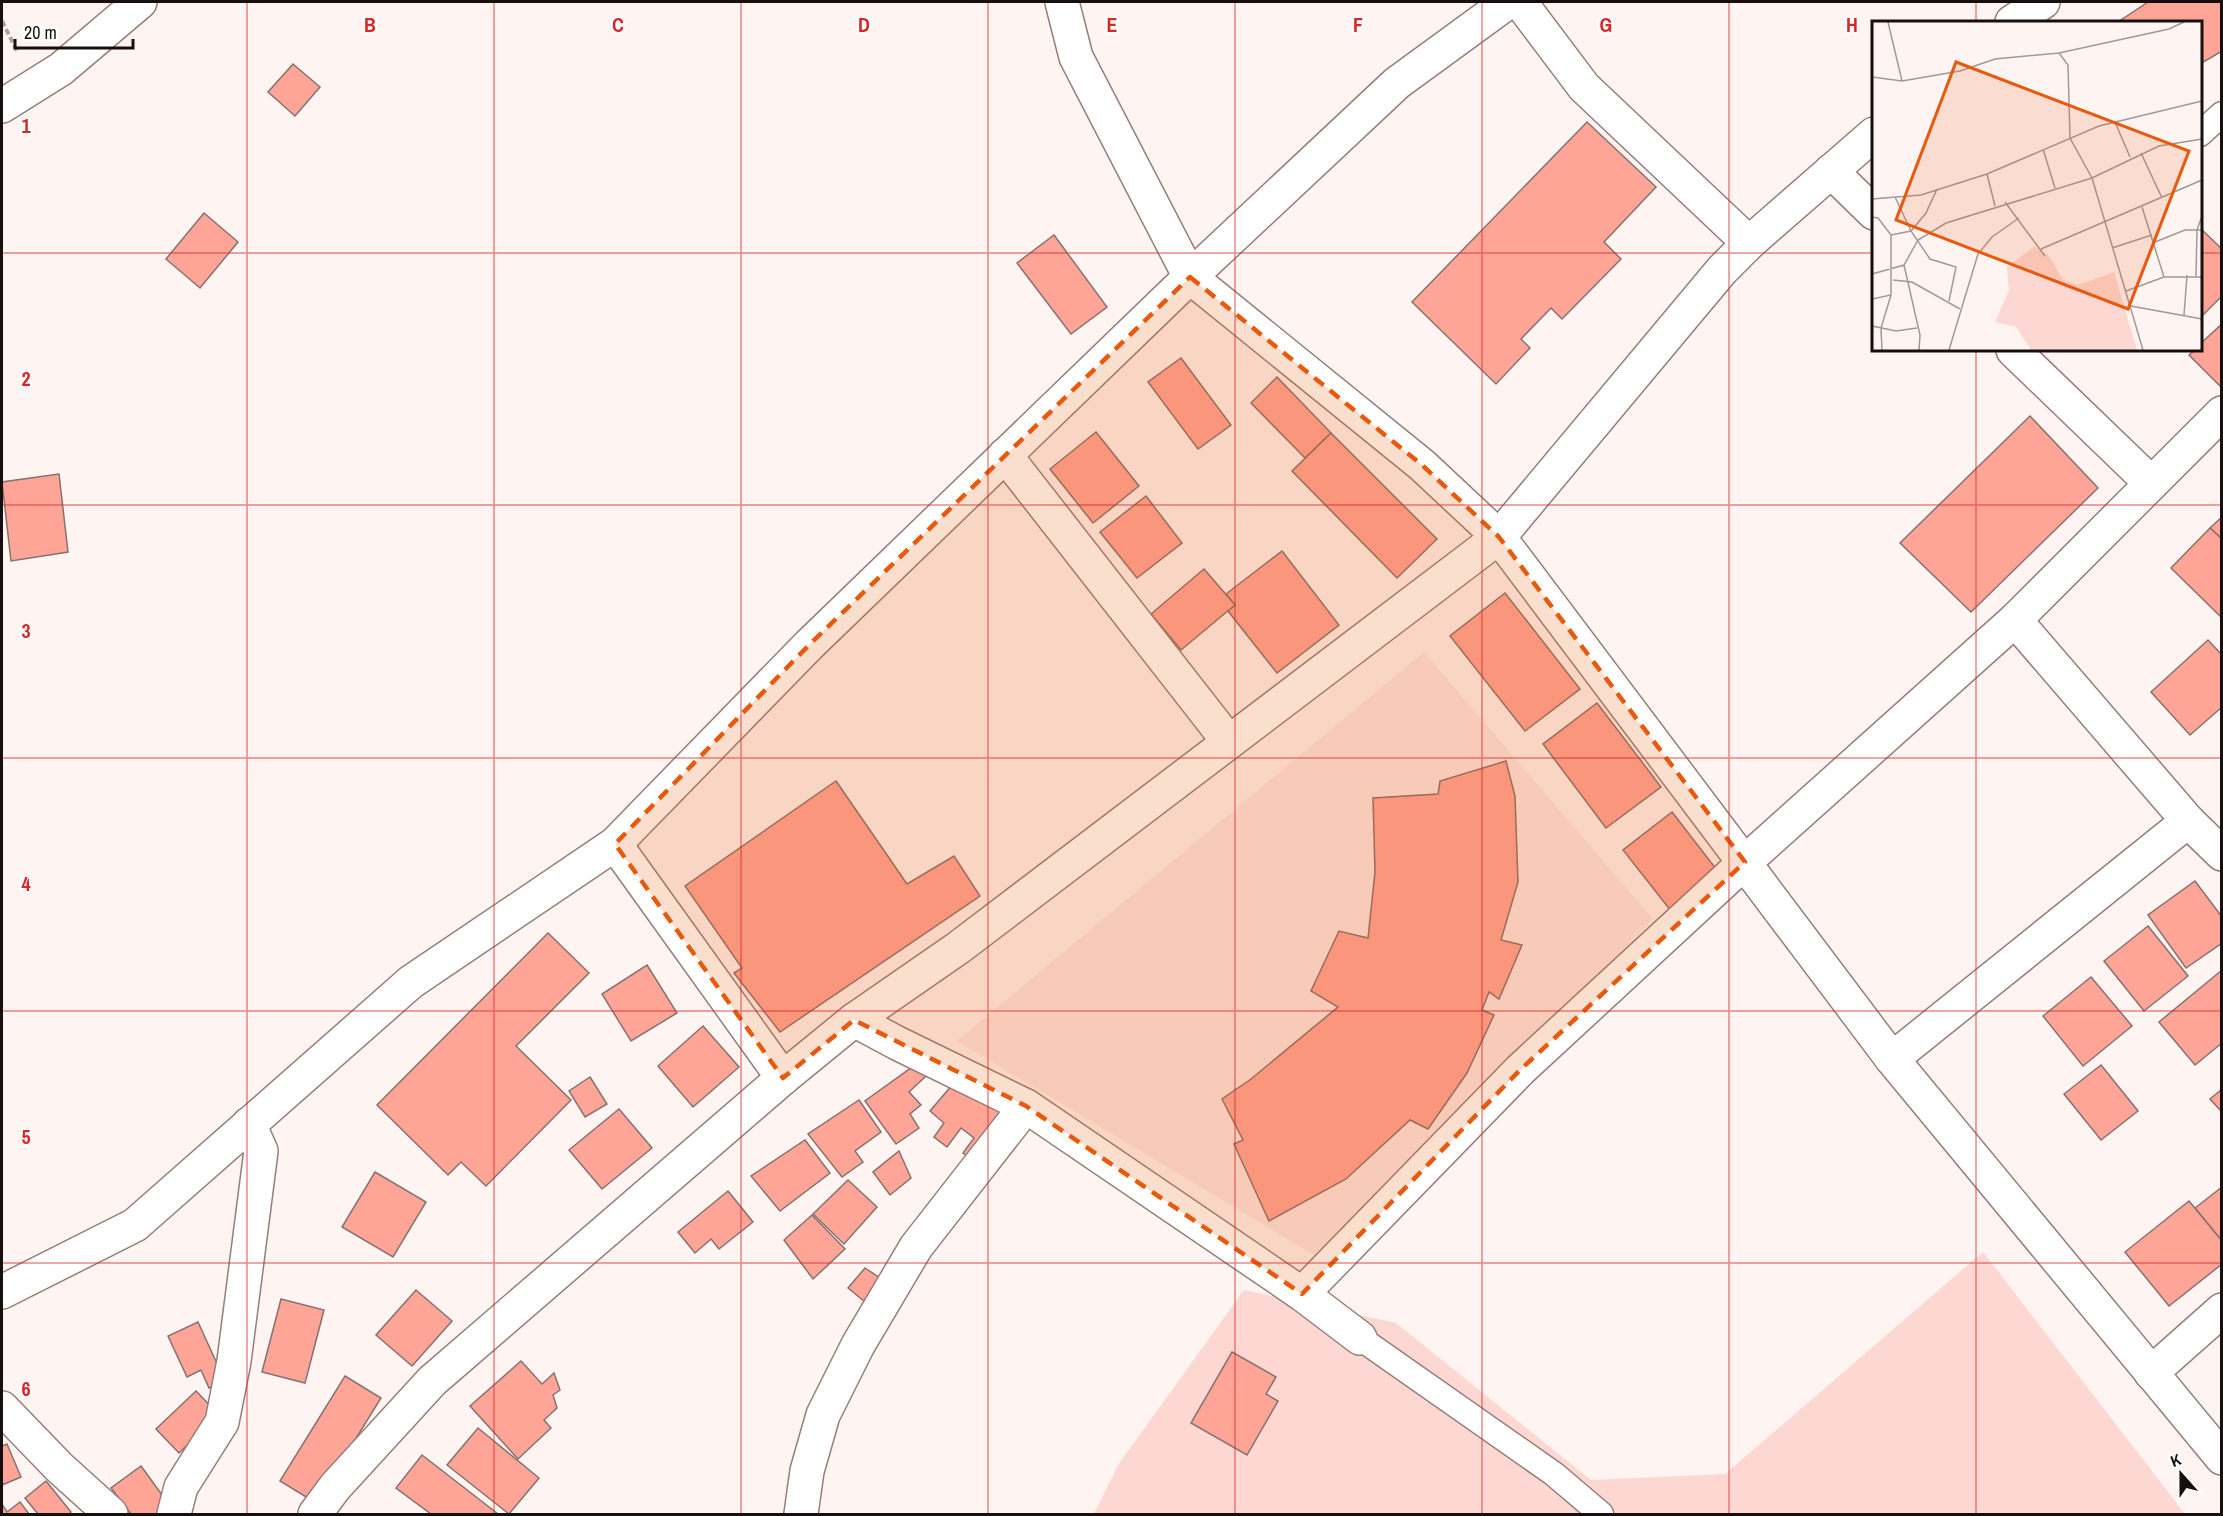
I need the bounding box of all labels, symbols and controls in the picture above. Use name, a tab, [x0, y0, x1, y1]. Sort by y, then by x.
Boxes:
text: B	[364, 11, 376, 38]
text: C	[612, 11, 624, 38]
text: D	[858, 11, 870, 38]
text: E	[1107, 11, 1118, 38]
text: F	[1353, 11, 1363, 38]
text: G	[1600, 11, 1612, 38]
text: H	[1846, 11, 1858, 38]
scale bar	[15, 12, 134, 50]
text: 20 m	[24, 20, 57, 45]
inset map	[1872, 21, 2202, 351]
text: 1	[21, 112, 31, 139]
text: 2	[21, 365, 31, 392]
text: 3	[21, 617, 31, 644]
text: 4	[21, 870, 31, 897]
text: 5	[21, 1123, 31, 1150]
text: 6	[21, 1375, 31, 1402]
north arrow	[2151, 1444, 2211, 1504]
text: K	[2167, 1448, 2184, 1472]

